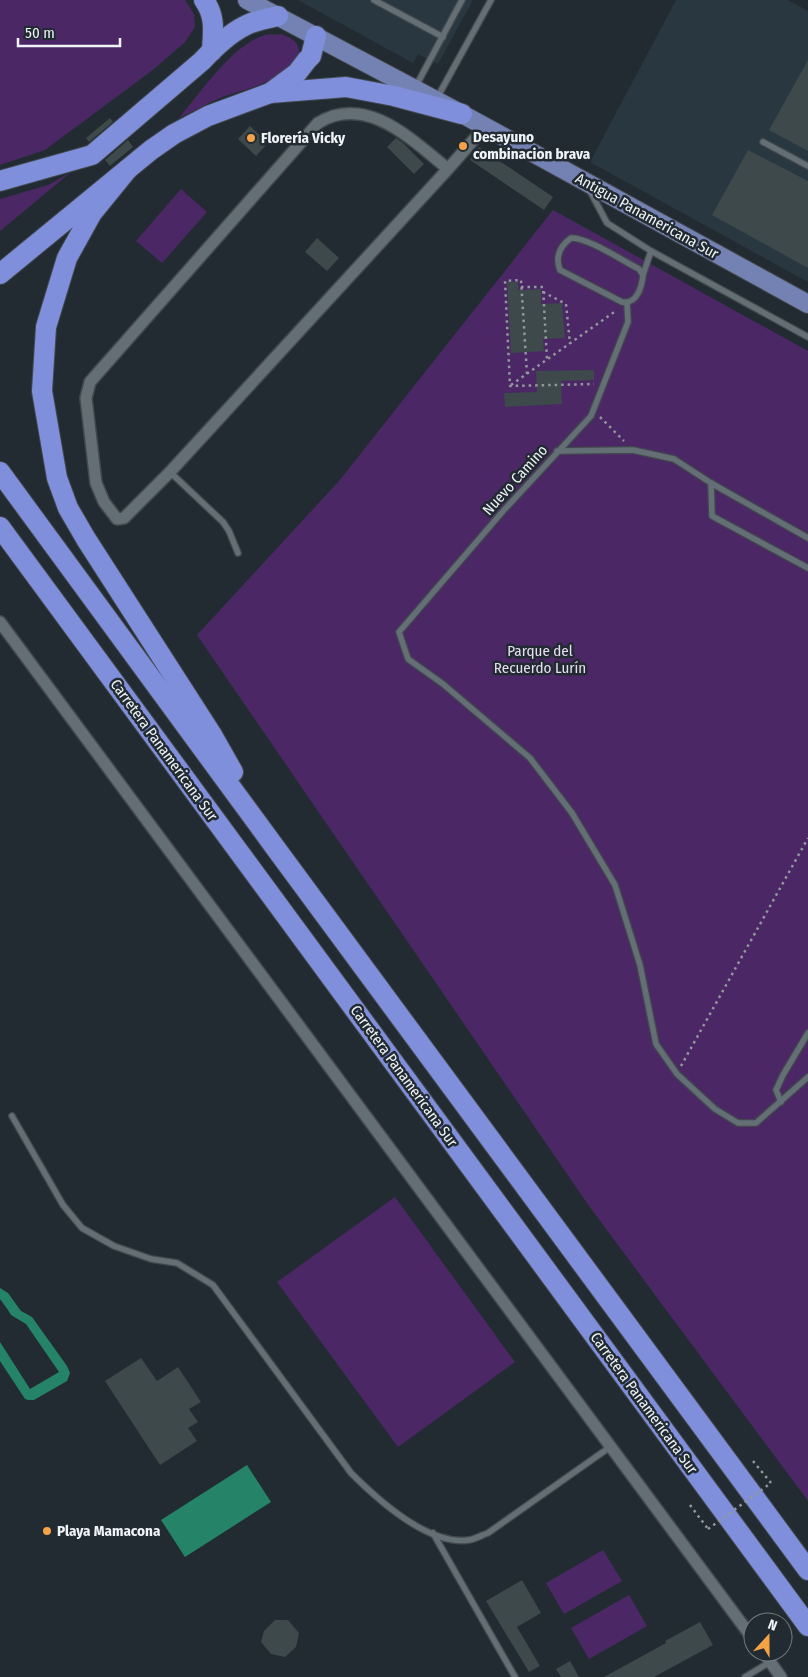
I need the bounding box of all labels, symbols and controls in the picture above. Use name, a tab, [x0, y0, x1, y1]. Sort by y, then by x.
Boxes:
scale bar	[18, 15, 120, 47]
text: 50 m	[25, 24, 55, 42]
place label: Desayuno combinacion brava	[473, 128, 591, 163]
place label: Florería Vicky	[261, 129, 346, 147]
marker: Florería Vicky	[245, 132, 257, 144]
marker: Desayuno combinacion brava	[457, 140, 469, 152]
street label: Antigua Panamericana Sur	[572, 169, 722, 263]
street label: Nuevo Camino	[479, 441, 551, 519]
park label: Parque del Recuerdo Lurín	[494, 642, 586, 677]
street label: Carretera Panamericana Sur	[107, 676, 222, 825]
street label: Carretera Panamericana Sur	[347, 1002, 462, 1151]
street label: Carretera Panamericana Sur	[587, 1329, 702, 1478]
place label: Playa Mamacona	[57, 1522, 161, 1540]
marker: Playa Mamacona	[41, 1525, 53, 1537]
north arrow	[743, 1612, 793, 1662]
text: N	[766, 1616, 779, 1635]

